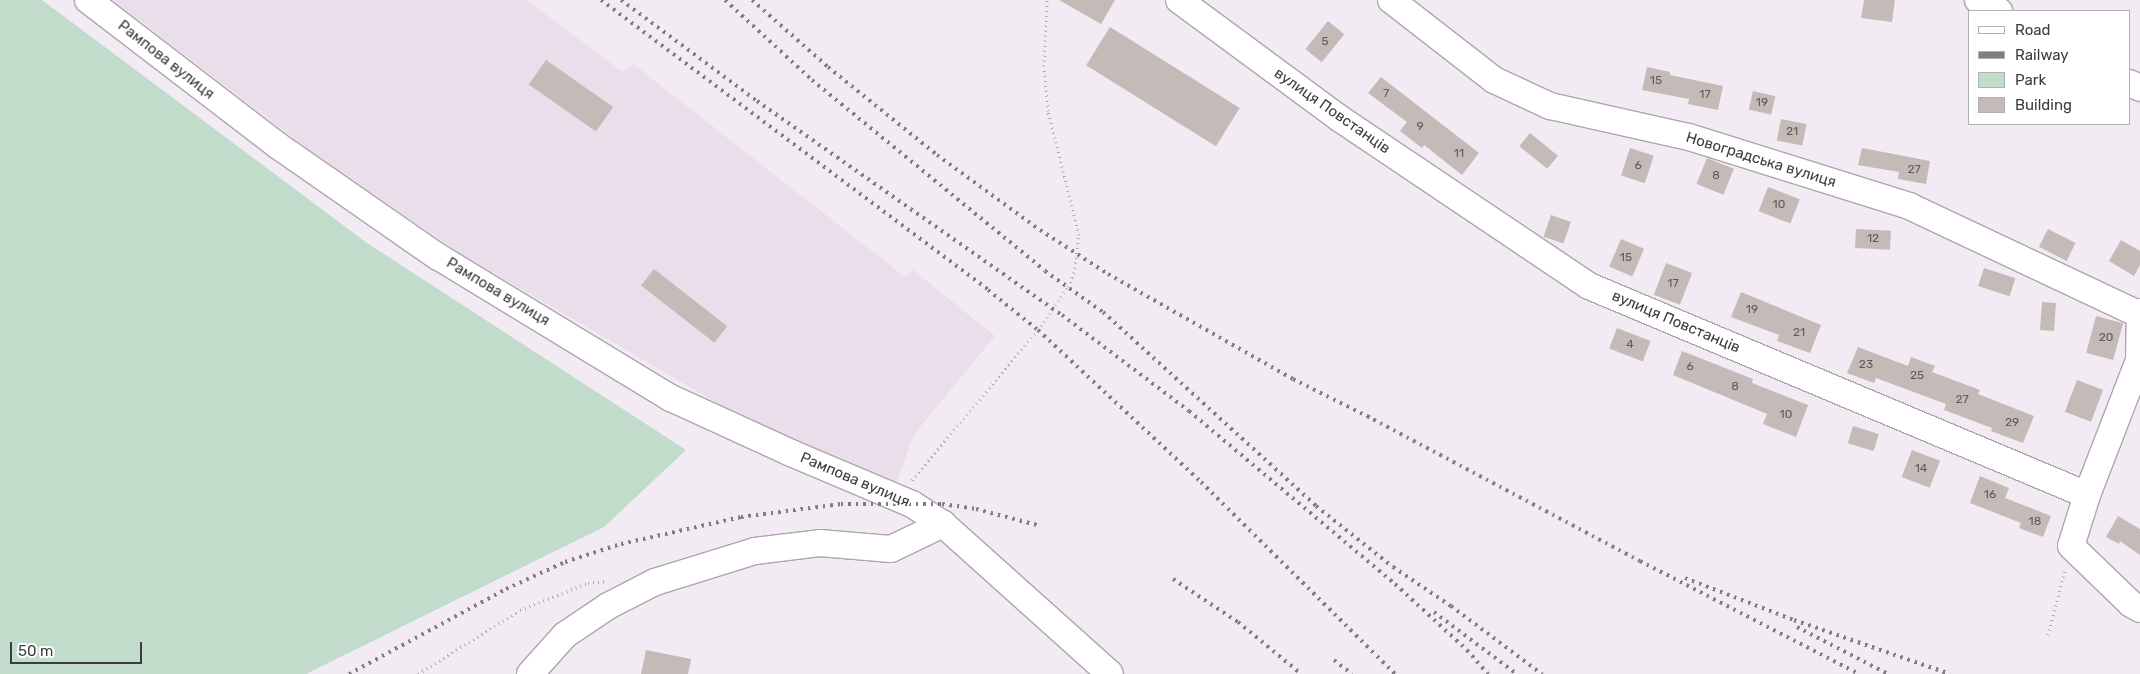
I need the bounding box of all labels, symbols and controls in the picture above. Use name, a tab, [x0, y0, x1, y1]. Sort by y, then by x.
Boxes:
legend	[1968, 10, 2130, 125]
street label: Рампова вулиця	[114, 17, 218, 103]
text: Road	[2015, 21, 2051, 39]
house number: 5	[1321, 35, 1329, 49]
text: Railway	[2015, 46, 2069, 64]
street label: вулиця Повстанців	[1270, 64, 1394, 158]
text: Park	[2015, 71, 2046, 89]
house number: 15	[1650, 74, 1662, 88]
house number: 7	[1383, 87, 1389, 101]
house number: 17	[1699, 88, 1711, 102]
house number: 19	[1756, 96, 1768, 110]
text: Building	[2015, 96, 2072, 114]
house number: 9	[1416, 120, 1424, 134]
house number: 21	[1786, 125, 1798, 139]
street label: Новоградська вулиця	[1684, 129, 1838, 191]
house number: 11	[1454, 147, 1464, 161]
house number: 6	[1634, 159, 1642, 173]
house number: 27	[1907, 163, 1921, 177]
house number: 8	[1712, 169, 1720, 183]
house number: 10	[1773, 198, 1785, 212]
house number: 12	[1867, 232, 1879, 246]
house number: 15	[1620, 251, 1632, 265]
street label: Рампова вулиця	[443, 254, 553, 330]
house number: 17	[1667, 277, 1679, 291]
street label: вулиця Повстанців	[1609, 287, 1743, 357]
house number: 19	[1746, 303, 1758, 317]
house number: 21	[1793, 326, 1805, 340]
house number: 20	[2099, 331, 2113, 345]
house number: 4	[1626, 338, 1634, 352]
house number: 23	[1859, 358, 1873, 372]
house number: 6	[1686, 360, 1694, 374]
house number: 25	[1910, 369, 1924, 383]
house number: 8	[1731, 380, 1739, 394]
house number: 27	[1955, 393, 1969, 407]
house number: 10	[1780, 408, 1792, 422]
house number: 29	[2005, 416, 2019, 430]
street label: Рампова вулиця	[797, 449, 913, 511]
house number: 14	[1915, 462, 1927, 476]
house number: 16	[1984, 488, 1996, 502]
house number: 18	[2029, 515, 2041, 529]
scale bar	[12, 632, 145, 664]
text: 50 m	[18, 642, 53, 660]

